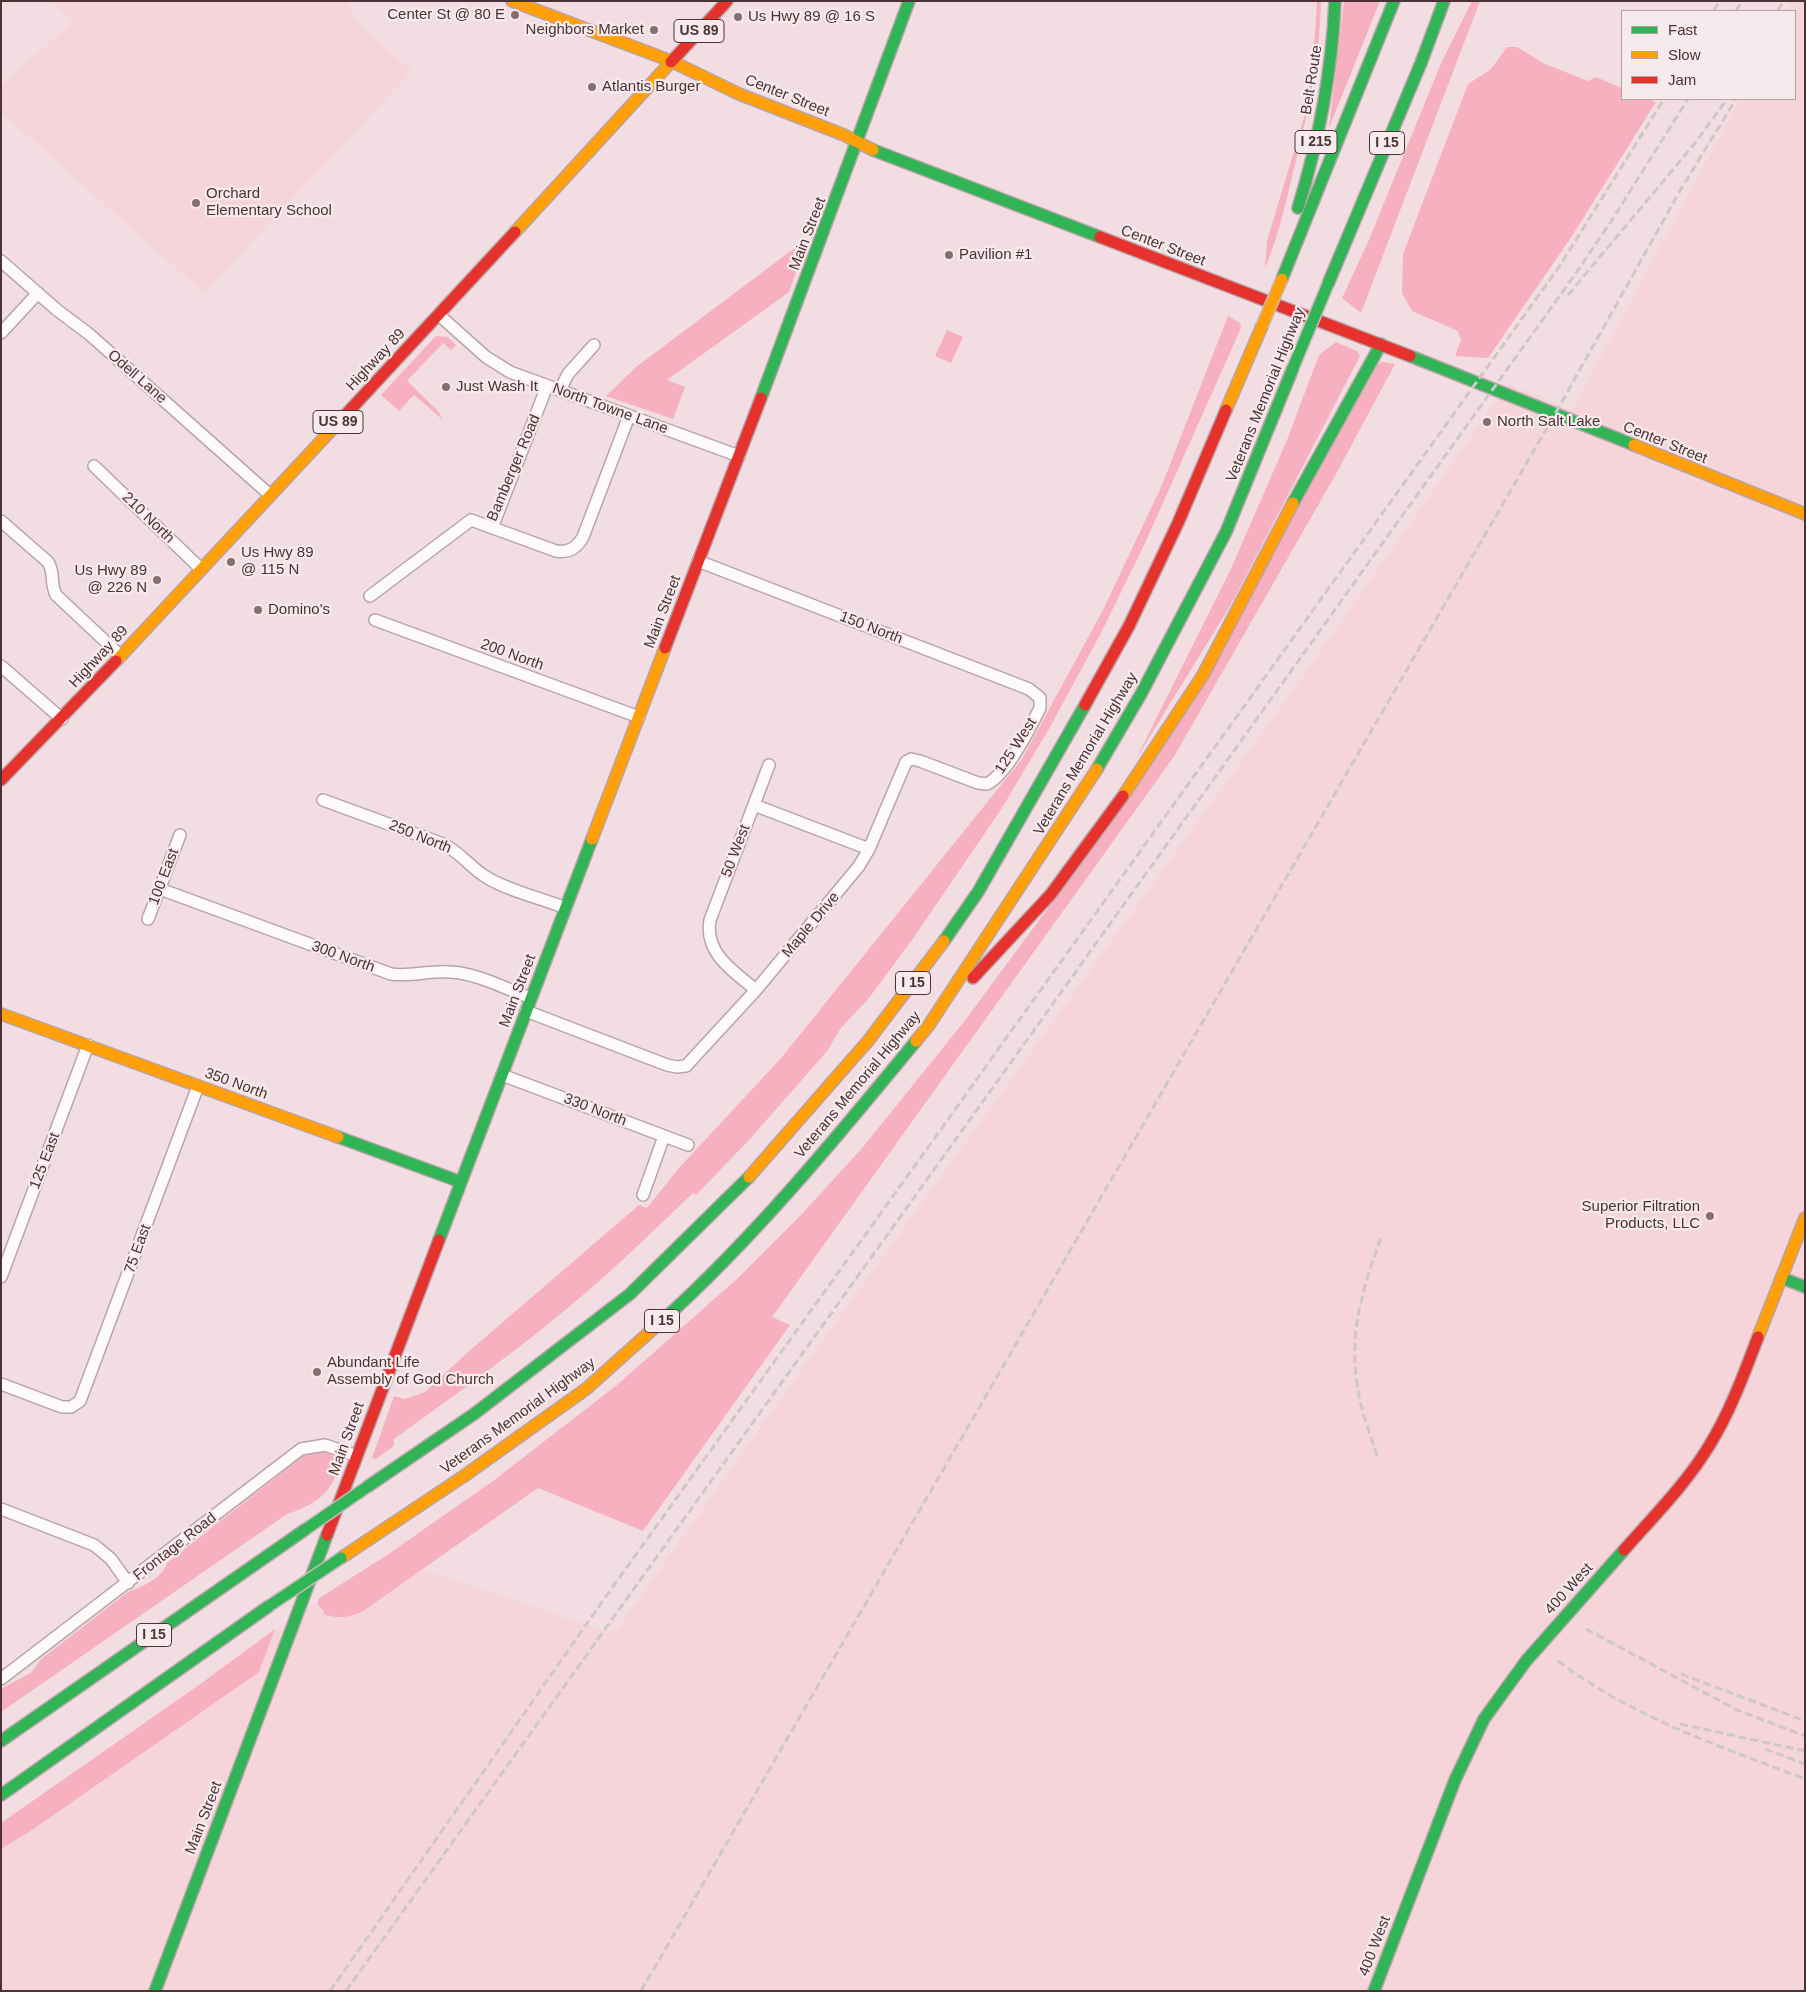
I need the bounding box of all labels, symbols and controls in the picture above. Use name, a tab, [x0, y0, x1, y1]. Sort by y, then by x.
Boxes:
place label: Center St @ 80 E	[387, 6, 505, 24]
place label: Us Hwy 89 @ 16 S	[748, 8, 875, 26]
marker: Center St @ 80 E	[509, 9, 521, 21]
legend	[1621, 10, 1796, 100]
marker: Us Hwy 89 @ 16 S	[732, 11, 744, 23]
road number: US 89	[674, 20, 724, 42]
place label: Neighbors Market	[526, 21, 644, 39]
text: Fast	[1668, 21, 1697, 38]
marker: Neighbors Market	[648, 24, 660, 36]
street label: Belt Route	[1298, 44, 1326, 116]
text: Slow	[1668, 46, 1701, 63]
street label: Center Street	[742, 71, 832, 121]
text: Jam	[1668, 71, 1696, 88]
place label: Atlantis Burger	[602, 78, 700, 96]
marker: Atlantis Burger	[586, 81, 598, 93]
road number: I 215	[1295, 130, 1337, 154]
road number: I 15	[1370, 132, 1404, 154]
place label: Orchard Elementary School	[206, 185, 332, 220]
street label: Main Street	[786, 195, 830, 273]
marker: Orchard Elementary School	[190, 197, 202, 209]
street label: Center Street	[1118, 222, 1208, 270]
place label: Pavilion #1	[959, 246, 1032, 264]
marker: Pavilion #1	[943, 249, 955, 261]
street label: Veterans Memorial Highway	[1223, 305, 1309, 485]
street label: Highway 89	[343, 325, 409, 395]
street label: Odell Lane	[104, 346, 170, 408]
place label: Just Wash It	[456, 378, 538, 396]
street label: North Towne Lane	[550, 380, 670, 438]
marker: Just Wash It	[440, 381, 452, 393]
road number: US 89	[313, 411, 363, 434]
street label: Bamberger Road	[483, 412, 545, 524]
place label: North Salt Lake	[1497, 413, 1600, 431]
marker: North Salt Lake	[1481, 416, 1493, 428]
street label: Center Street	[1620, 418, 1710, 468]
street label: 210 North	[118, 489, 178, 547]
place label: Us Hwy 89 @ 115 N	[241, 544, 314, 579]
marker: Us Hwy 89 @ 115 N	[225, 556, 237, 568]
place label: Us Hwy 89 @ 226 N	[74, 562, 147, 597]
street label: Main Street	[641, 573, 685, 651]
marker: Us Hwy 89 @ 226 N	[151, 574, 163, 586]
place label: Domino's	[268, 601, 330, 619]
marker: Domino's	[252, 604, 264, 616]
street label: 150 North	[837, 608, 905, 648]
street label: Highway 89	[66, 622, 132, 692]
street label: 200 North	[478, 635, 546, 675]
street label: Veterans Memorial Highway	[1030, 669, 1142, 839]
street label: 125 West	[991, 715, 1041, 777]
street label: 250 North	[386, 816, 454, 858]
street label: 50 West	[718, 822, 754, 880]
street label: 100 East	[145, 846, 183, 908]
street label: Maple Drive	[778, 889, 844, 961]
street label: 300 North	[309, 937, 377, 977]
street label: Main Street	[496, 952, 540, 1030]
road number: I 15	[896, 971, 930, 994]
street label: Veterans Memorial Highway	[791, 1008, 925, 1162]
street label: 350 North	[202, 1064, 270, 1104]
street label: 330 North	[561, 1090, 629, 1130]
street label: 125 East	[26, 1130, 64, 1192]
place label: Superior Filtration Products, LLC	[1582, 1198, 1700, 1233]
marker: Superior Filtration Products, LLC	[1704, 1210, 1716, 1222]
street label: 75 East	[121, 1222, 155, 1276]
road number: I 15	[644, 1310, 680, 1332]
place label: Abundant Life Assembly of God Church	[327, 1354, 494, 1389]
street label: Veterans Memorial Highway	[437, 1354, 599, 1478]
marker: Abundant Life Assembly of God Church	[311, 1366, 323, 1378]
street label: Main Street	[325, 1400, 369, 1478]
street label: Frontage Road	[130, 1509, 220, 1585]
street label: 400 West	[1541, 1560, 1597, 1618]
road number: I 15	[136, 1624, 172, 1646]
street label: Main Street	[182, 1779, 226, 1857]
street label: 400 West	[1355, 1913, 1395, 1979]

